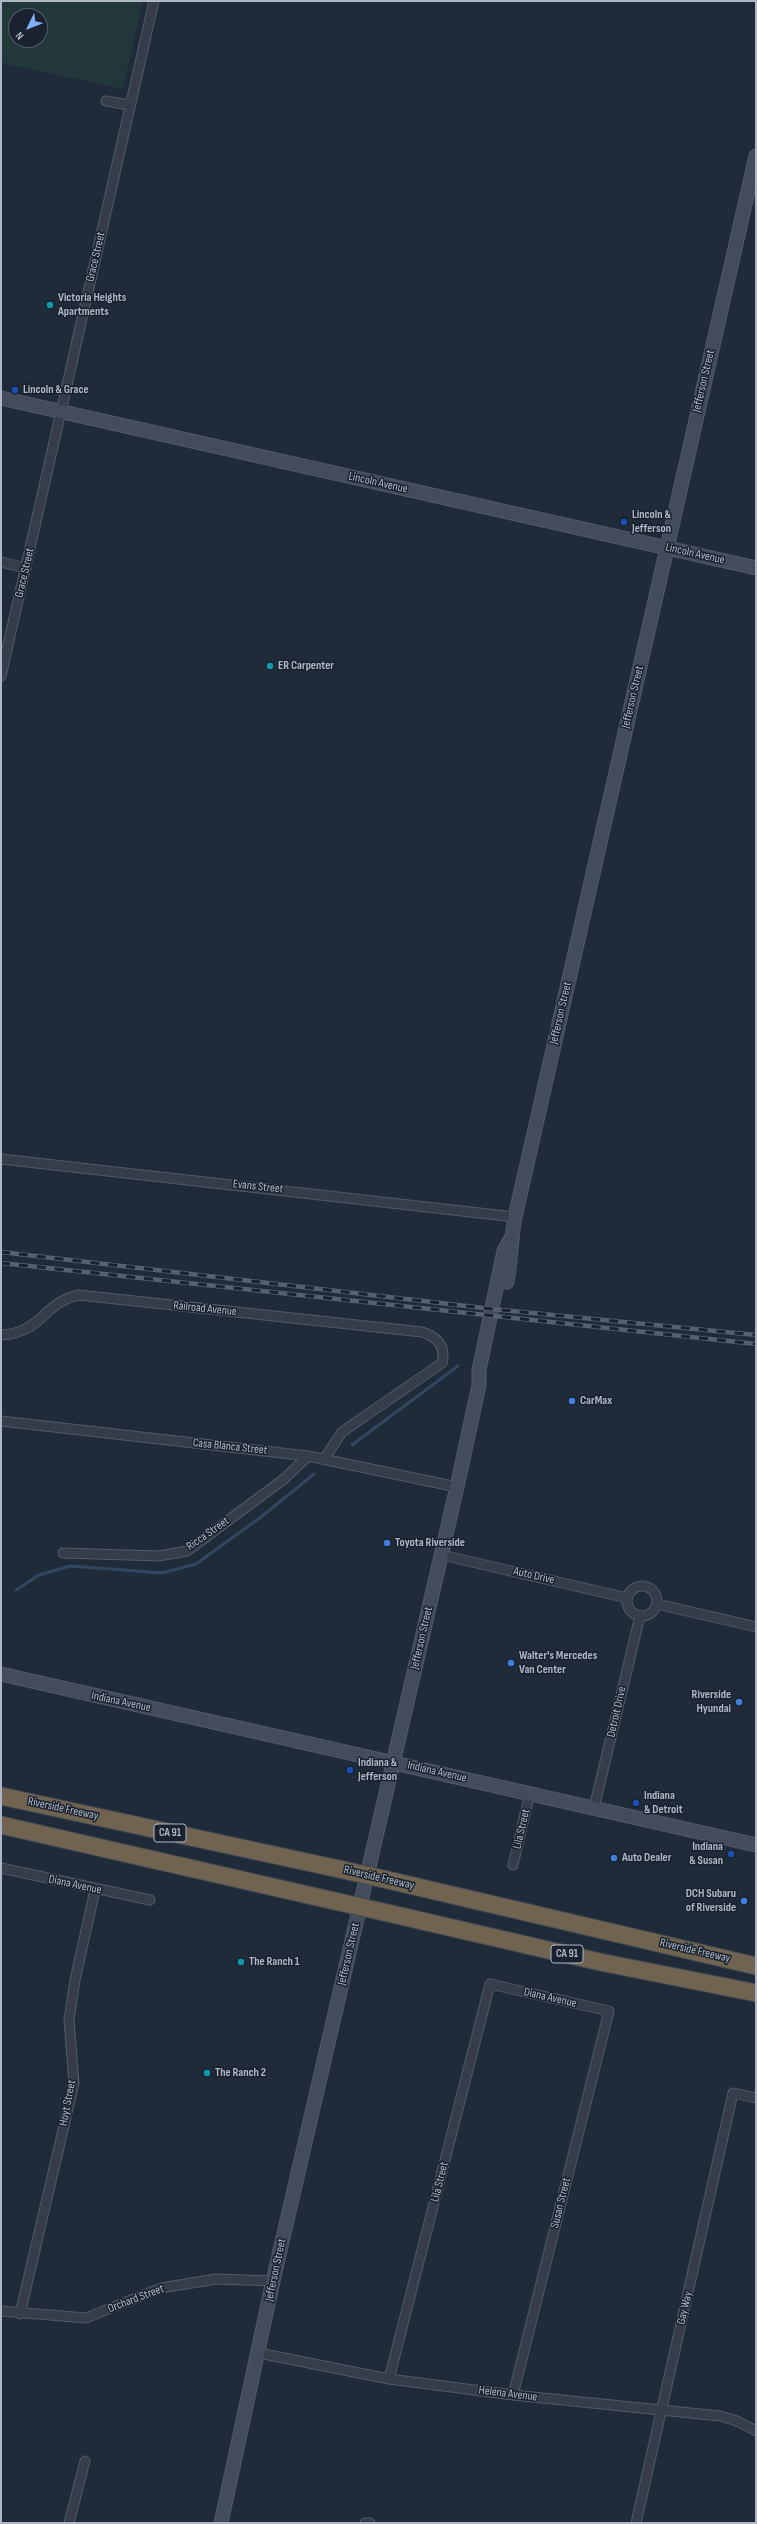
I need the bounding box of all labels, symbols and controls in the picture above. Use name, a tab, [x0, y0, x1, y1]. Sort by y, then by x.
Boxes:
north arrow	[8, 8, 48, 48]
text: N	[13, 29, 26, 42]
street label: Grace Street	[83, 231, 109, 283]
place label: Victoria Heights Apartments	[58, 291, 126, 319]
marker: Victoria Heights Apartments	[45, 300, 55, 310]
street label: Jefferson Street	[690, 348, 718, 414]
place label: Lincoln & Grace	[23, 383, 89, 397]
marker: Lincoln & Grace	[10, 385, 20, 395]
street label: Lincoln Avenue	[347, 469, 409, 497]
place label: Lincoln & Jefferson	[632, 508, 671, 536]
marker: Lincoln & Jefferson	[619, 517, 629, 527]
street label: Lincoln Avenue	[664, 540, 726, 568]
street label: Grace Street	[12, 547, 38, 599]
place label: ER Carpenter	[278, 659, 334, 673]
marker: ER Carpenter	[265, 661, 275, 671]
street label: Jefferson Street	[619, 664, 647, 730]
street label: Jefferson Street	[547, 980, 575, 1046]
street label: Evans Street	[232, 1177, 284, 1197]
street label: Railroad Avenue	[173, 1299, 237, 1319]
place label: CarMax	[580, 1394, 612, 1408]
marker: CarMax	[567, 1396, 577, 1406]
street label: Casa Blanca Street	[192, 1436, 268, 1458]
street label: Ricca Street	[184, 1514, 232, 1554]
place label: Toyota Riverside	[395, 1536, 465, 1550]
marker: Toyota Riverside	[382, 1538, 392, 1548]
street label: Auto Drive	[512, 1564, 556, 1588]
street label: Jefferson Street	[408, 1605, 436, 1671]
place label: Walter's Mercedes Van Center	[519, 1649, 597, 1677]
marker: Walter's Mercedes Van Center	[506, 1658, 516, 1668]
street label: Detroit Drive	[604, 1685, 630, 1739]
place label: Riverside Hyundai	[692, 1688, 731, 1716]
street label: Indiana Avenue	[90, 1689, 152, 1715]
marker: Riverside Hyundai	[734, 1697, 744, 1707]
place label: Indiana & Jefferson	[358, 1756, 397, 1784]
street label: Indiana Avenue	[406, 1758, 468, 1786]
marker: Indiana & Jefferson	[345, 1765, 355, 1775]
place label: Indiana & Detroit	[644, 1789, 683, 1817]
street label: Riverside Freeway	[26, 1794, 100, 1824]
marker: Indiana & Detroit	[631, 1798, 641, 1808]
street label: Lila Street	[510, 1808, 534, 1850]
road number: CA 91	[154, 1824, 186, 1842]
place label: Indiana & Susan	[689, 1840, 723, 1868]
marker: Indiana & Susan	[726, 1849, 736, 1859]
place label: Auto Dealer	[622, 1851, 671, 1865]
marker: Auto Dealer	[609, 1853, 619, 1863]
street label: Riverside Freeway	[342, 1863, 416, 1893]
street label: Diana Avenue	[47, 1872, 103, 1898]
place label: DCH Subaru of Riverside	[686, 1887, 736, 1915]
marker: DCH Subaru of Riverside	[739, 1896, 749, 1906]
street label: Jefferson Street	[335, 1921, 363, 1987]
street label: Riverside Freeway	[658, 1936, 732, 1966]
road number: CA 91	[551, 1945, 583, 1963]
place label: The Ranch 1	[249, 1955, 299, 1969]
marker: The Ranch 1	[236, 1957, 246, 1967]
street label: Diana Avenue	[522, 1985, 578, 2011]
place label: The Ranch 2	[215, 2066, 266, 2080]
marker: The Ranch 2	[202, 2068, 212, 2078]
street label: Hoyt Street	[56, 2079, 80, 2127]
street label: Lila Street	[428, 2160, 452, 2204]
street label: Susan Street	[548, 2176, 574, 2230]
street label: Jefferson Street	[262, 2237, 290, 2303]
street label: Orchard Street	[106, 2282, 166, 2316]
street label: Gay Way	[674, 2290, 696, 2326]
street label: Helena Avenue	[478, 2383, 538, 2405]

